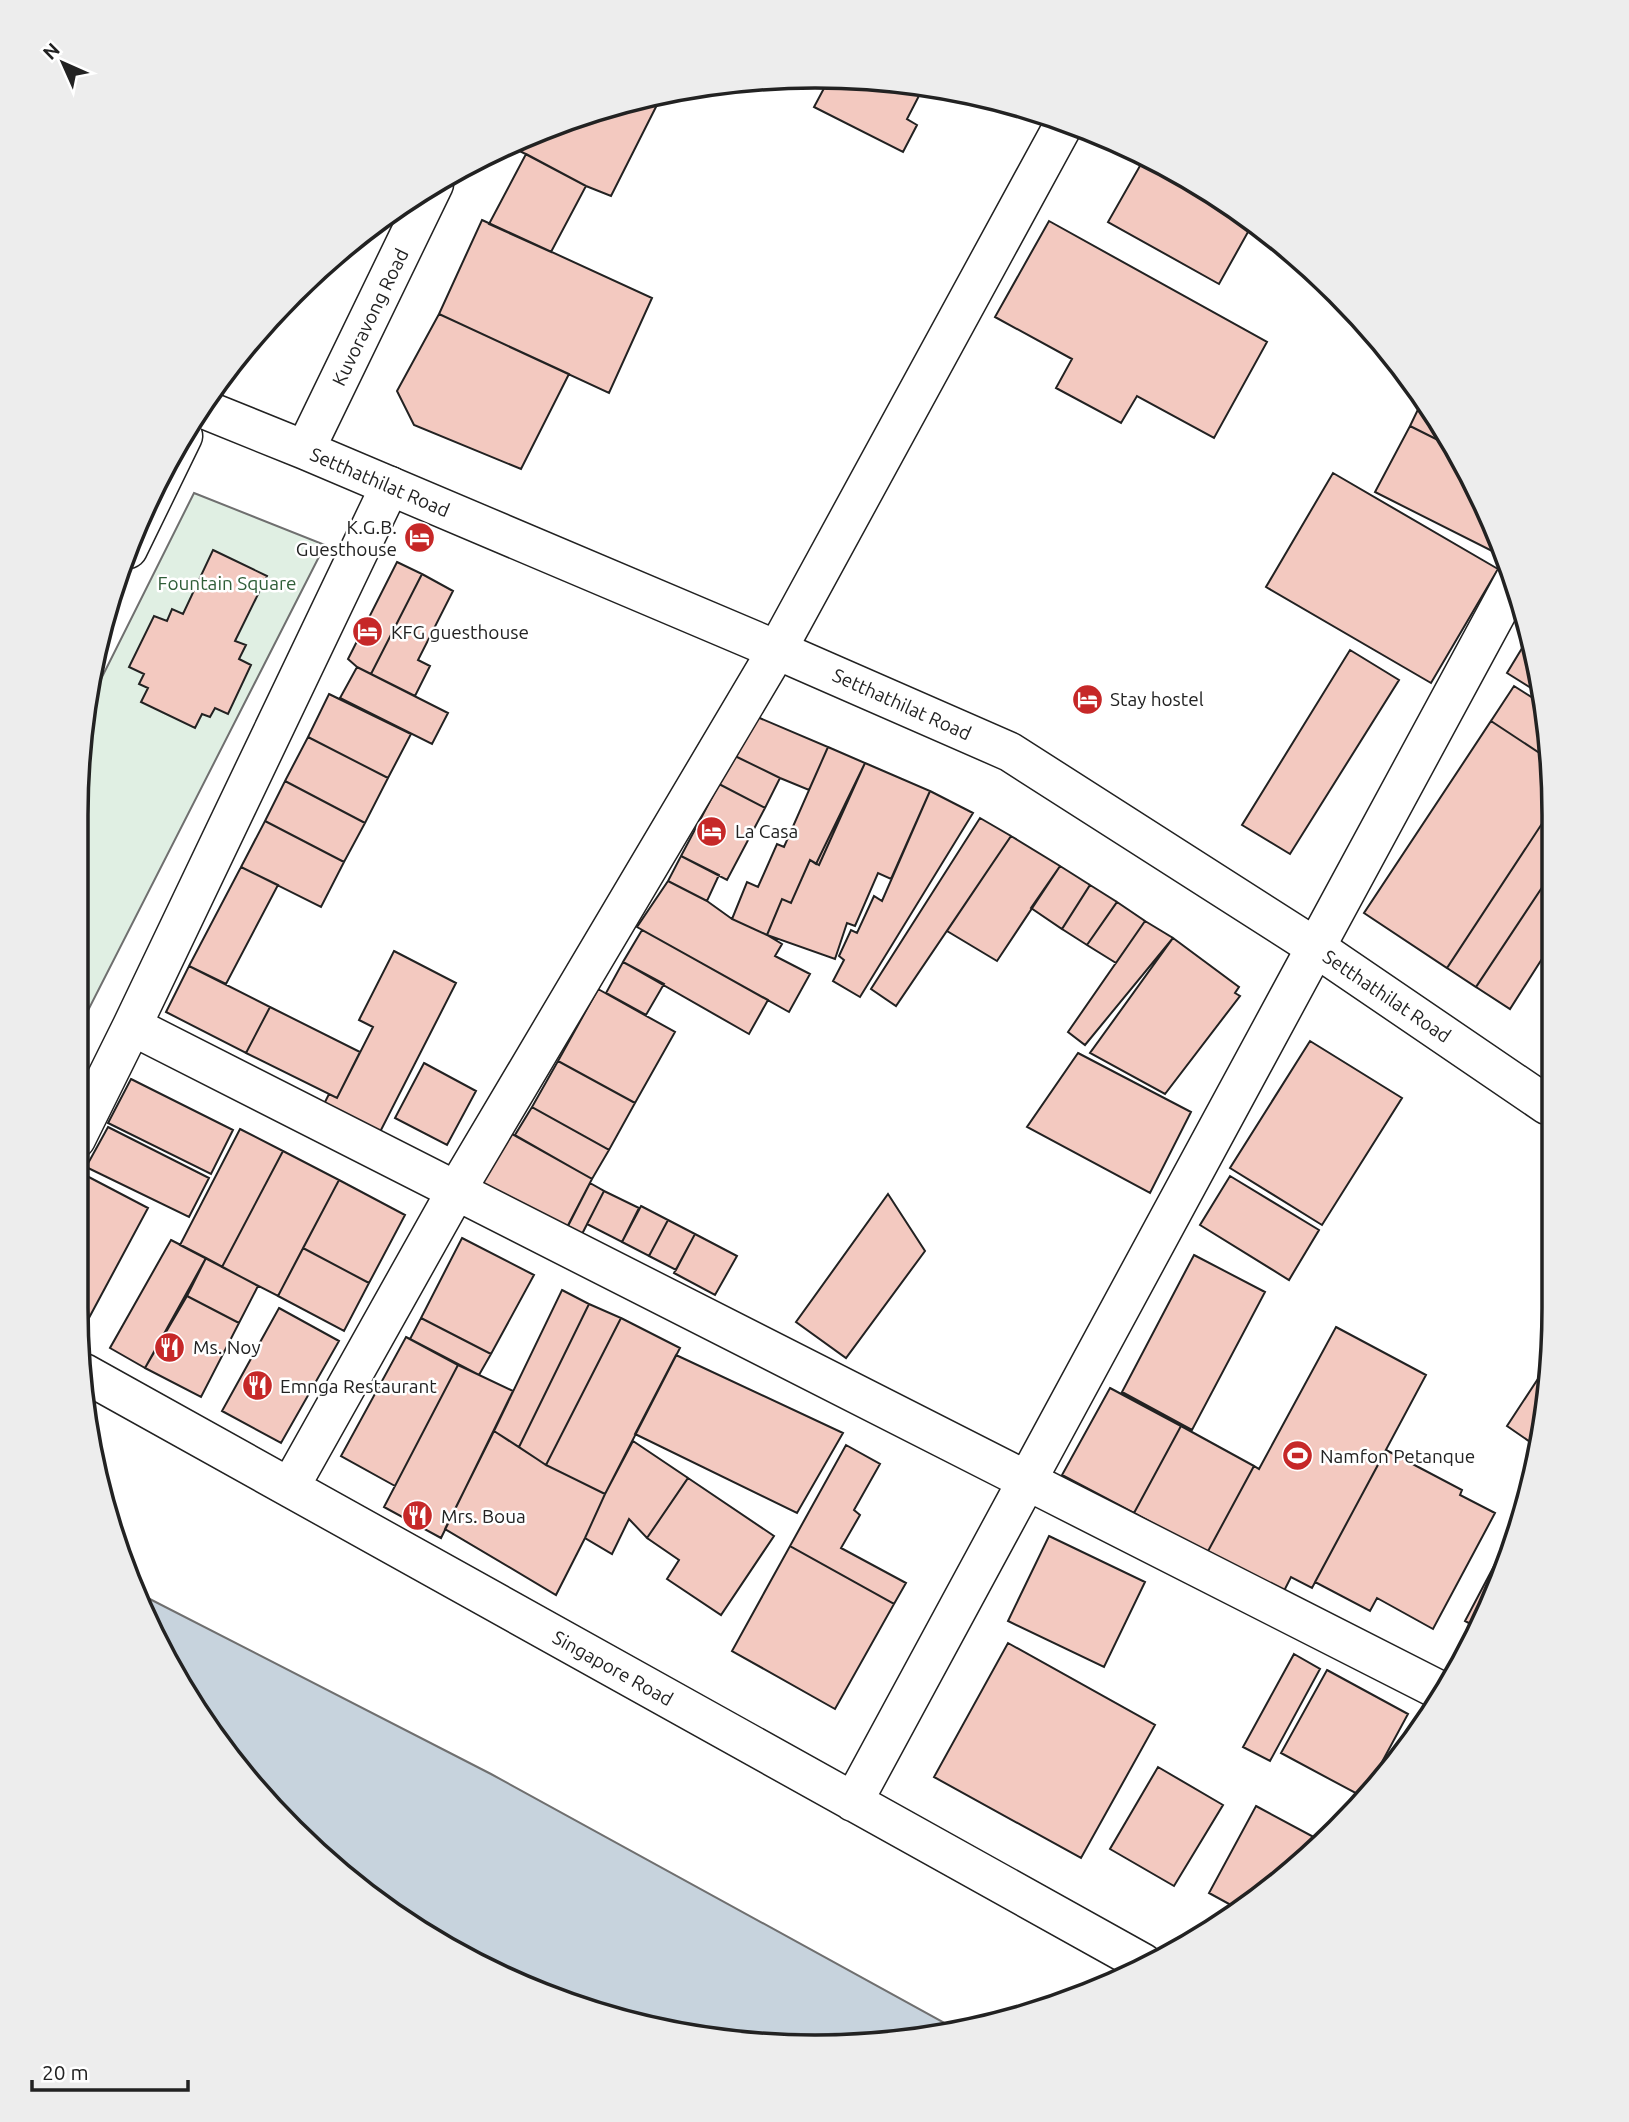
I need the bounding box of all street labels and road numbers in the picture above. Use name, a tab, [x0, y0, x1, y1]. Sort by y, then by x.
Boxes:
street label: Kuvoravong Road	[327, 245, 413, 389]
street label: Setthathilat Road	[307, 443, 453, 521]
street label: Setthathilat Road	[829, 664, 975, 744]
street label: Setthathilat Road	[1319, 945, 1455, 1047]
street label: Singapore Road	[549, 1626, 677, 1710]

